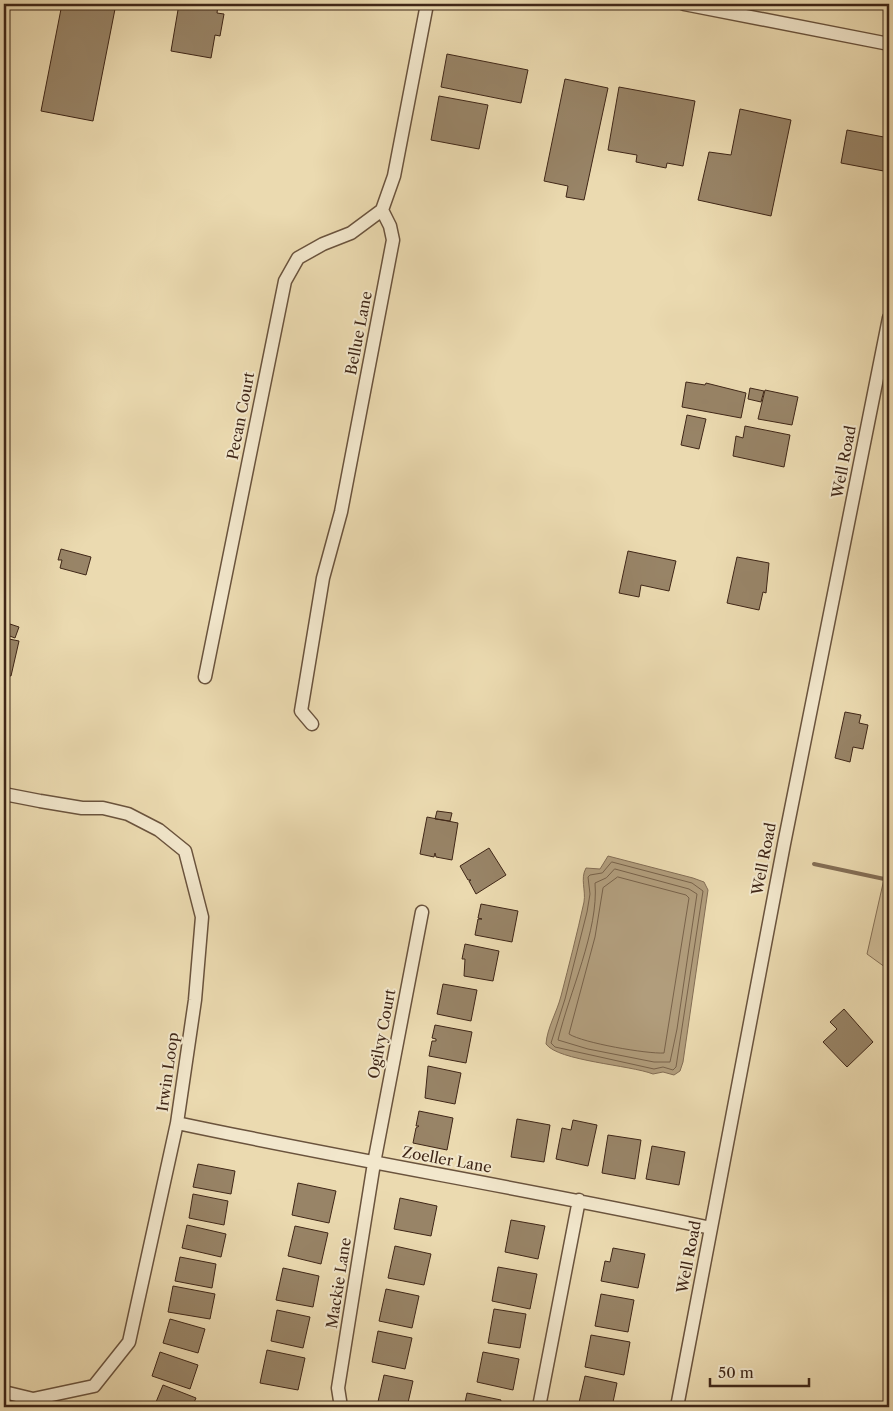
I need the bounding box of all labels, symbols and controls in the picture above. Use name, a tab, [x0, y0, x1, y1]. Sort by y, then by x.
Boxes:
street label: Bellue Lane	[341, 289, 376, 376]
street label: Pecan Court	[223, 370, 258, 461]
street label: Well Road	[827, 424, 860, 501]
street label: Well Road	[747, 821, 780, 898]
street label: Ogilvy Court	[364, 987, 400, 1080]
street label: Irwin Loop	[153, 1031, 182, 1113]
street label: Zoeller Lane	[401, 1142, 493, 1177]
street label: Well Road	[672, 1219, 705, 1296]
street label: Mackie Lane	[322, 1236, 355, 1330]
scale bar	[710, 1356, 809, 1388]
text: 50 m	[718, 1363, 754, 1382]

